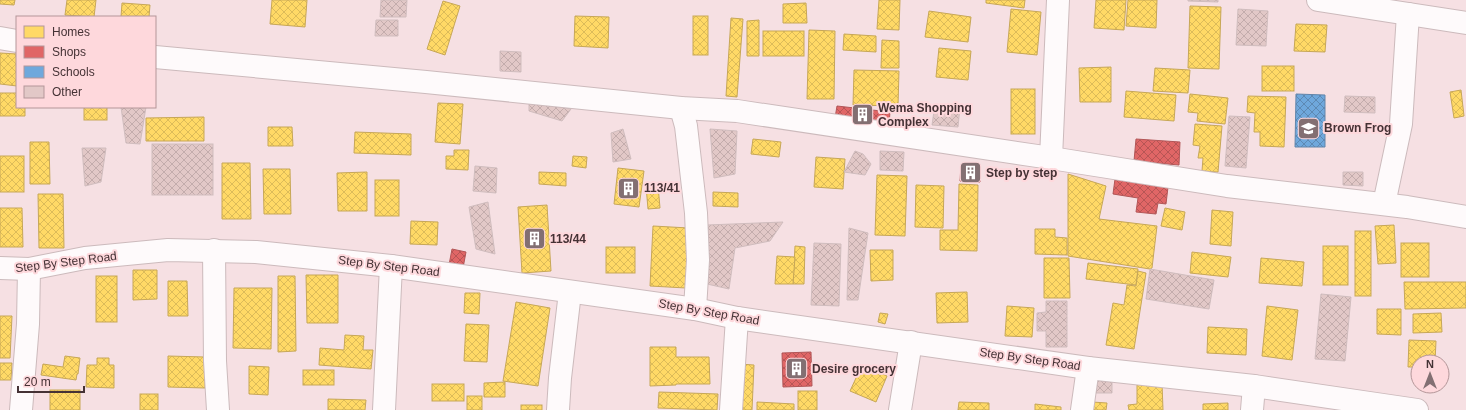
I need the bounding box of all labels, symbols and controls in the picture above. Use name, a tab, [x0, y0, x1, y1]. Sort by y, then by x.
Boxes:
legend	[16, 16, 156, 108]
text: Homes	[52, 25, 90, 39]
text: Shops	[52, 45, 86, 59]
text: Schools	[52, 65, 95, 79]
text: Other	[52, 85, 82, 99]
place label: Wema Shopping Complex	[878, 101, 972, 129]
building icon: Wema Shopping Complex	[850, 102, 876, 128]
school or university icon: Brown Frog	[1295, 115, 1321, 141]
place label: Brown Frog	[1324, 121, 1391, 135]
building icon: Step by step	[957, 160, 983, 186]
place label: Step by step	[986, 166, 1057, 180]
building icon: 113/41	[616, 175, 642, 201]
place label: 113/41	[644, 181, 680, 195]
building icon: 113/44	[521, 226, 547, 252]
place label: 113/44	[550, 232, 586, 246]
street label: Step By Step Road	[14, 249, 118, 275]
street label: Step By Step Road	[337, 253, 441, 279]
street label: Step By Step Road	[658, 296, 760, 328]
street label: Step By Step Road	[978, 345, 1082, 373]
north arrow	[1410, 354, 1450, 394]
building icon: Desire grocery	[784, 356, 810, 382]
text: N	[1426, 358, 1434, 370]
place label: Desire grocery	[812, 362, 896, 376]
scale bar	[18, 368, 84, 394]
text: 20 m	[24, 375, 51, 389]

